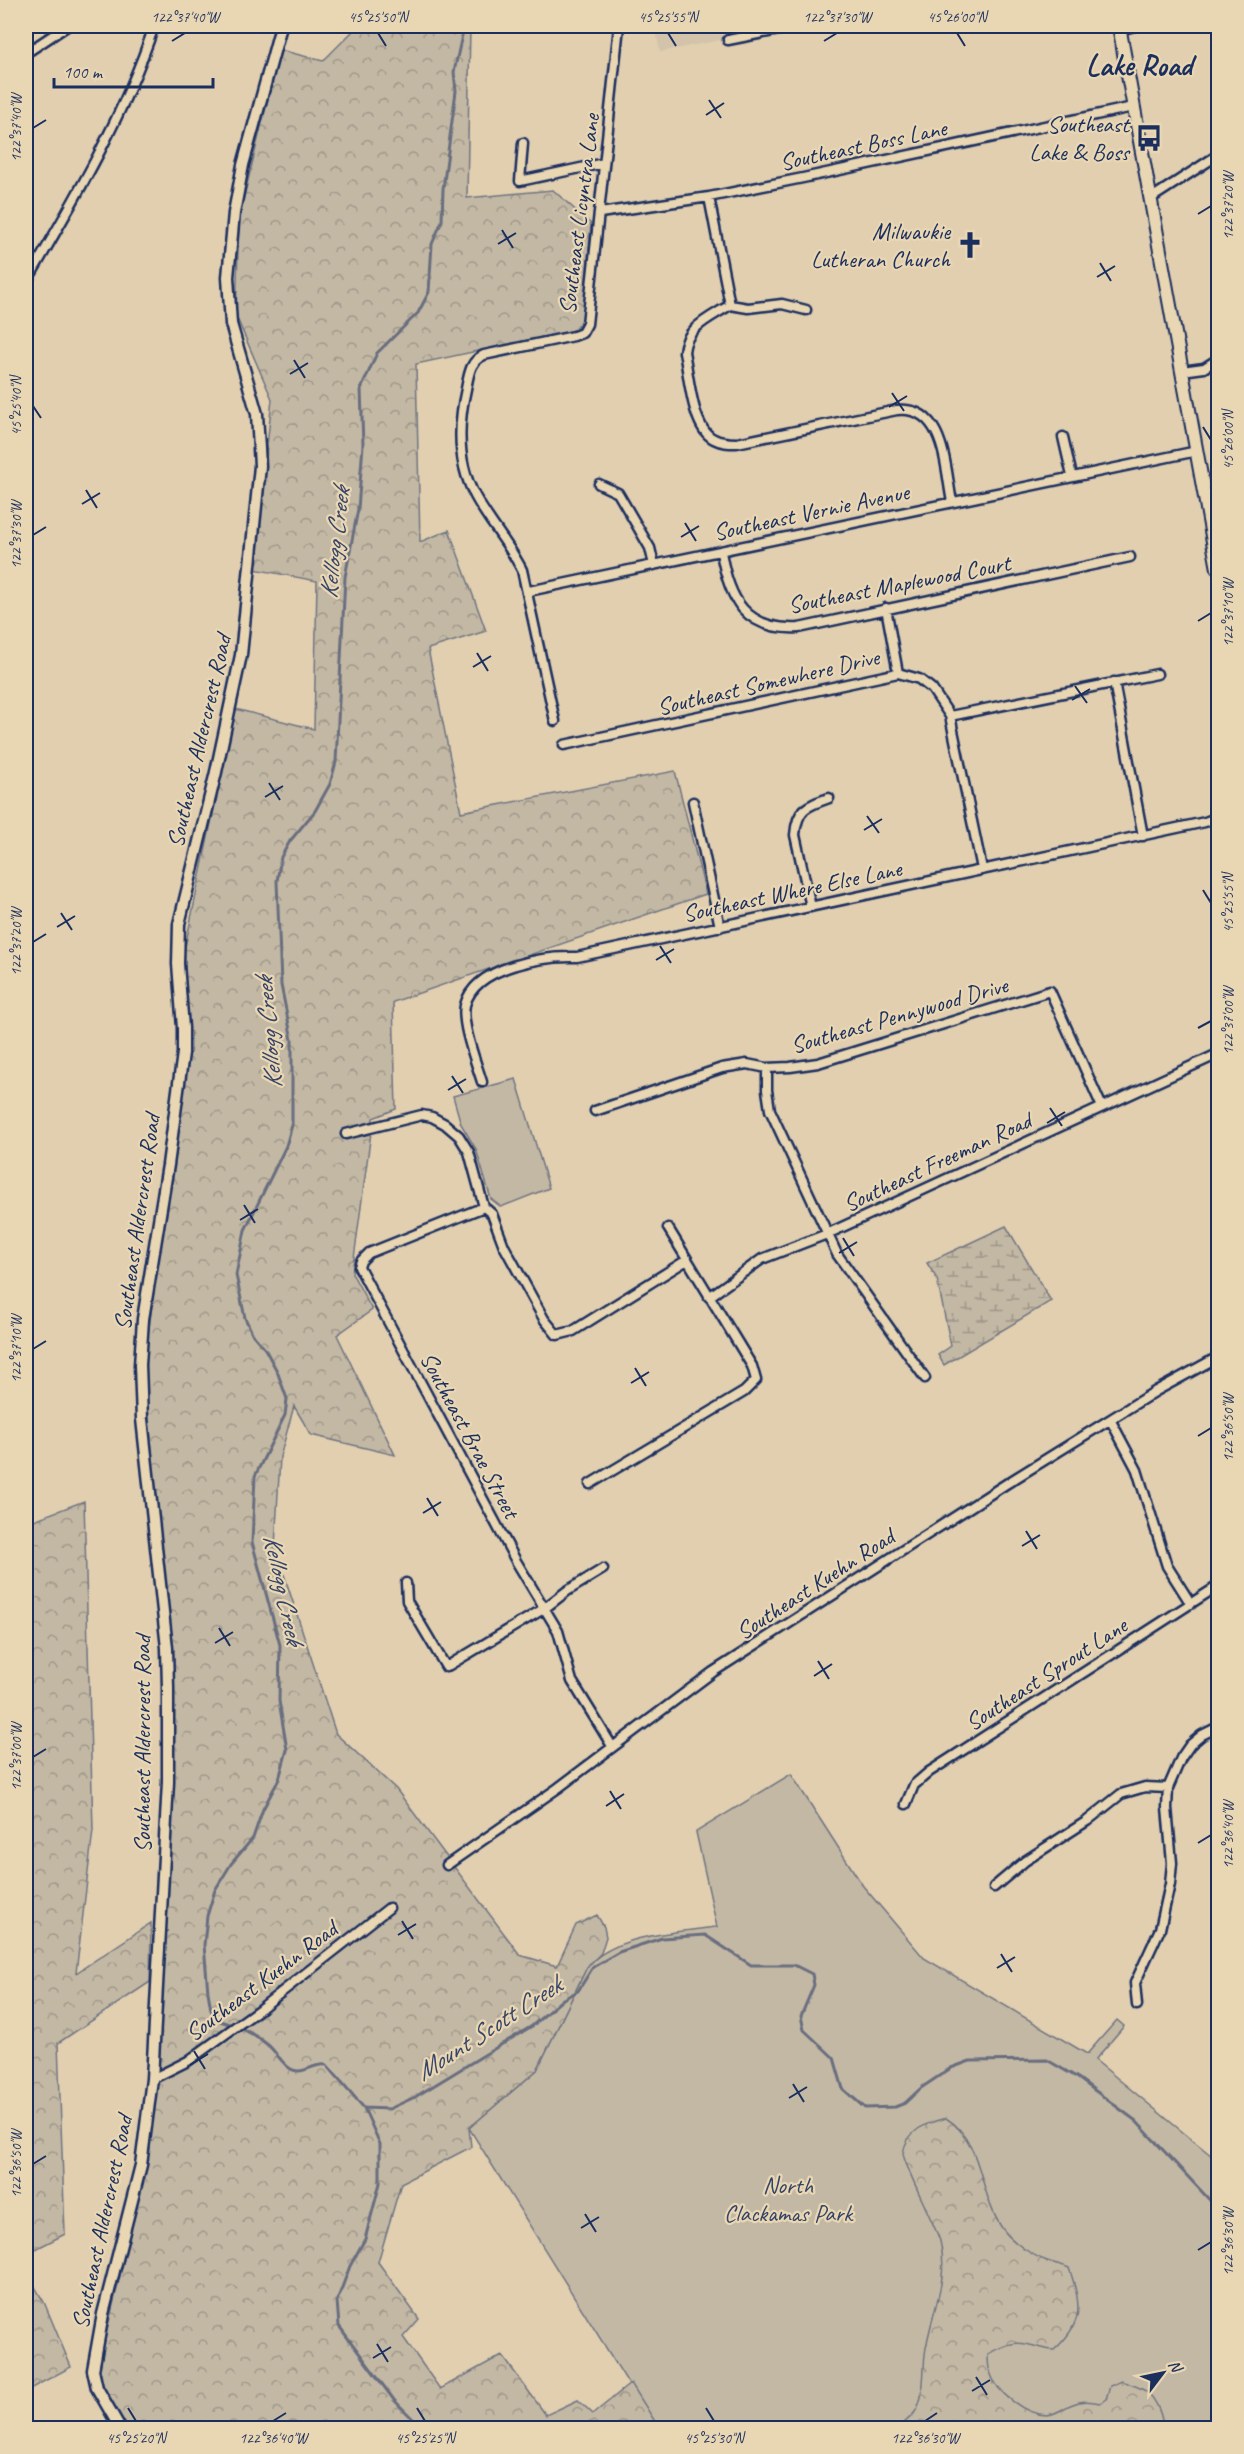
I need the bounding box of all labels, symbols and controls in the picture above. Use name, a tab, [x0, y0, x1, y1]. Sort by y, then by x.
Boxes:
text: 122°37'40"W	[151, 8, 222, 27]
text: 45°25'50"N	[348, 8, 411, 27]
text: 45°25'55"N	[638, 8, 701, 27]
text: 122°37'30"W	[803, 8, 874, 27]
text: 45°26'00"N	[927, 8, 990, 27]
district label: Lake Road	[1086, 46, 1197, 84]
scale bar	[54, 51, 213, 89]
text: 100 m	[63, 61, 104, 83]
text: 122°37'40"W	[7, 91, 26, 162]
place label: Southeast Lake & Boss	[1029, 109, 1131, 167]
street label: Southeast Licyntra Lane	[552, 110, 606, 316]
street label: Southeast Boss Lane	[777, 112, 951, 177]
bus stop icon: Southeast Lake & Boss	[1134, 123, 1164, 153]
text: 122°37'20"W	[1219, 169, 1238, 240]
place label: Milwaukie Lutheran Church	[811, 216, 952, 274]
church icon: Milwaukie Lutheran Church	[955, 230, 985, 260]
text: 45°25'40"N	[7, 373, 26, 436]
text: 45°26'00"N	[1219, 407, 1238, 470]
street label: Southeast Vernie Avenue	[710, 476, 914, 547]
water label: Kellogg Creek	[311, 480, 358, 600]
text: 122°37'30"W	[7, 498, 26, 569]
street label: Southeast Maplewood Court	[785, 547, 1015, 620]
text: 122°37'10"W	[1219, 576, 1238, 647]
street label: Southeast Aldercrest Road	[160, 628, 239, 850]
street label: Southeast Somewhere Drive	[654, 641, 884, 722]
street label: Southeast Where Else Lane	[680, 853, 906, 929]
text: 45°25'55"N	[1219, 870, 1238, 933]
text: 122°37'20"W	[7, 905, 26, 976]
street label: Southeast Pennywood Drive	[787, 969, 1013, 1060]
water label: Kellogg Creek	[247, 971, 290, 1090]
text: 122°37'00"W	[1219, 984, 1238, 1055]
street label: Southeast Freeman Road	[838, 1104, 1039, 1219]
street label: Southeast Aldercrest Road	[107, 1109, 167, 1332]
text: 122°37'10"W	[7, 1312, 26, 1383]
street label: Southeast Brae Street	[414, 1347, 527, 1525]
text: 122°36'50"W	[1219, 1391, 1238, 1462]
street label: Southeast Kuehn Road	[730, 1520, 903, 1646]
water label: Kellogg Creek	[256, 1531, 312, 1652]
street label: Southeast Sprout Lane	[959, 1609, 1134, 1737]
street label: Southeast Aldercrest Road	[127, 1632, 157, 1853]
text: 122°37'00"W	[7, 1720, 26, 1791]
text: 122°36'40"W	[1219, 1798, 1238, 1869]
street label: Southeast Kuehn Road	[179, 1912, 346, 2048]
water label: Mount Scott Creek	[409, 1967, 571, 2088]
street label: Southeast Aldercrest Road	[65, 2109, 140, 2332]
text: 122°36'50"W	[7, 2127, 26, 2198]
park label: North Clackamas Park	[724, 2170, 854, 2228]
text: 122°36'30"W	[1219, 2205, 1238, 2276]
north arrow	[1133, 2343, 1193, 2403]
text: N	[1164, 2356, 1188, 2378]
text: 45°25'20"N	[106, 2429, 169, 2448]
text: 122°36'40"W	[239, 2429, 310, 2448]
text: 45°25'25"N	[395, 2429, 458, 2448]
text: 45°25'30"N	[684, 2429, 747, 2448]
text: 122°36'30"W	[891, 2429, 962, 2448]

